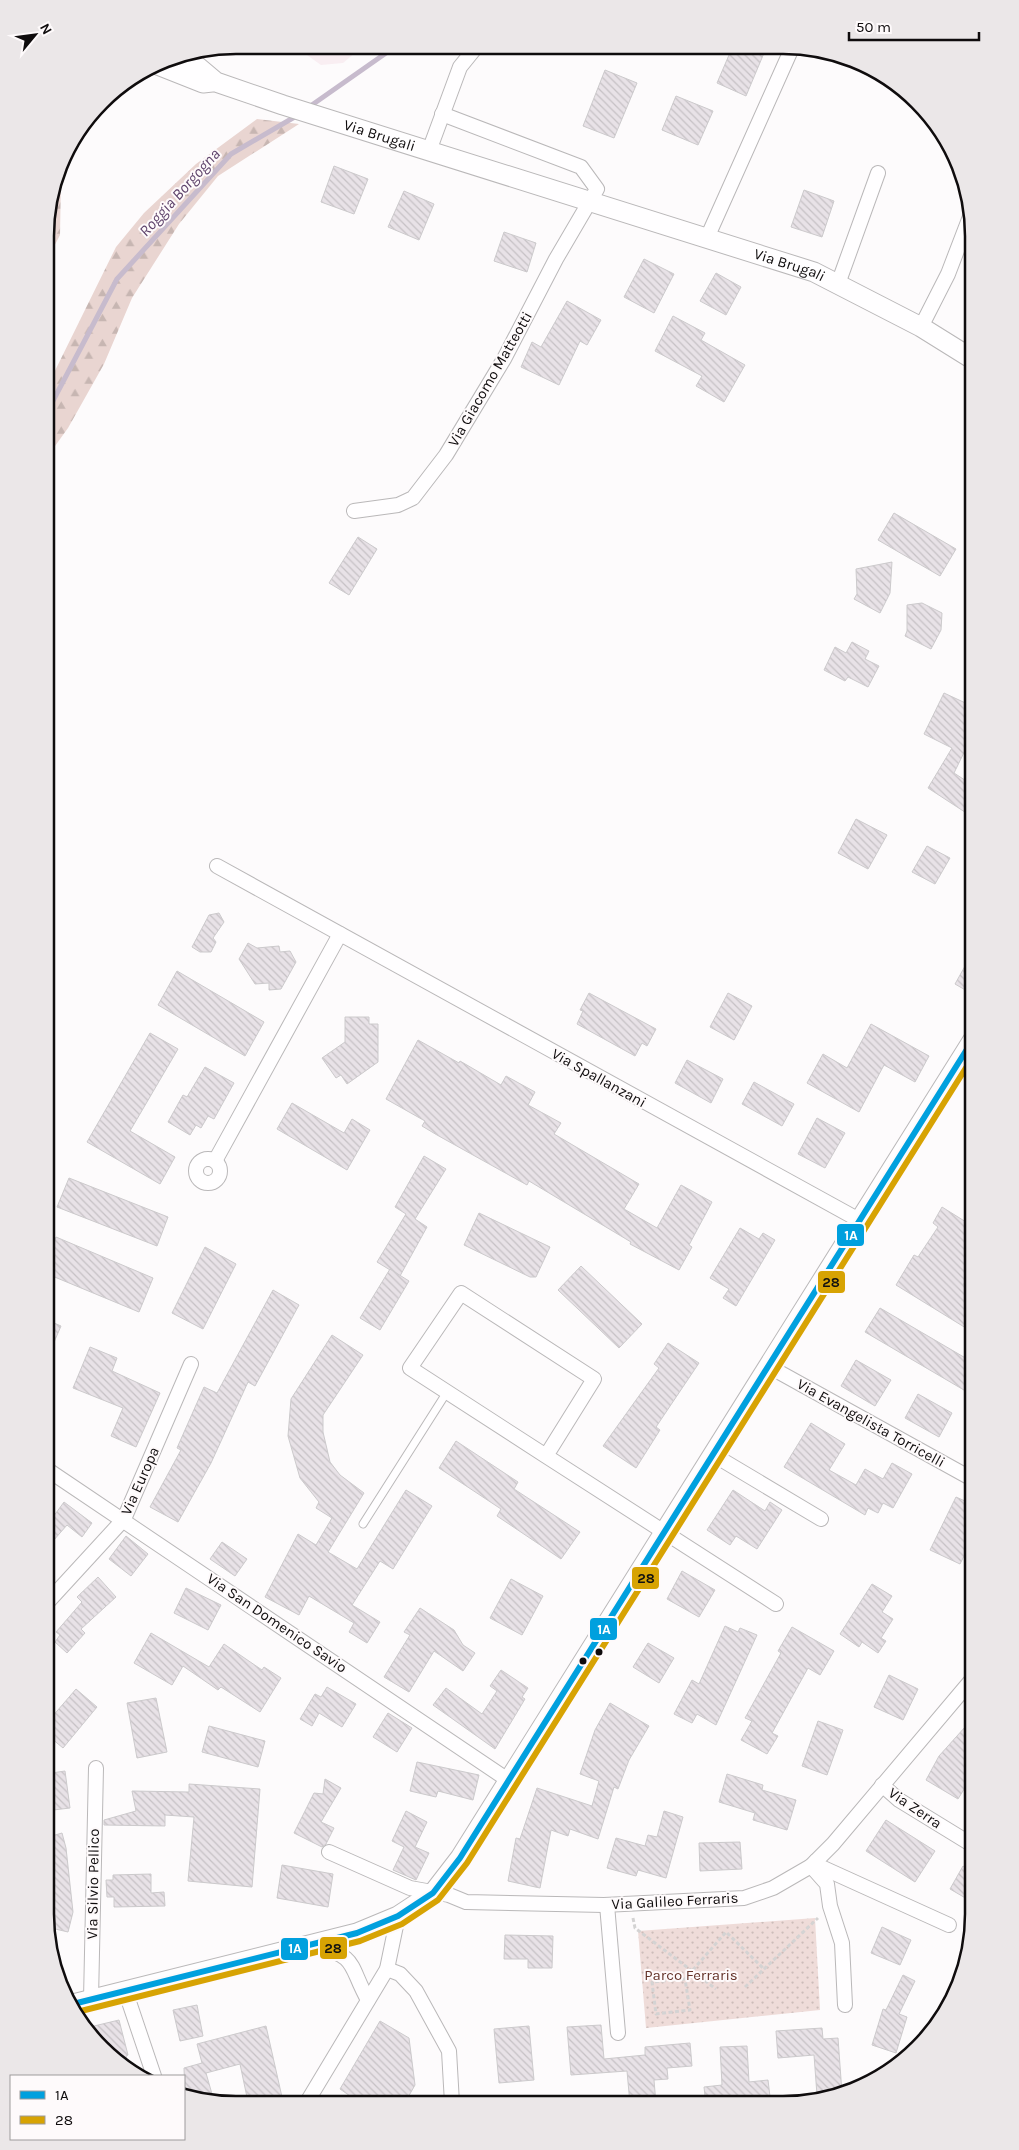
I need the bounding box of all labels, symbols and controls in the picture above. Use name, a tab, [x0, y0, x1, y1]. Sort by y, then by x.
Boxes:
north arrow	[10, 10, 60, 60]
scale bar	[849, 10, 979, 42]
text: 50 m	[856, 18, 891, 36]
text: N	[36, 20, 56, 37]
street label: Via Brugali	[342, 116, 418, 155]
water label: Roggia Borgogna	[135, 145, 224, 240]
street label: Via Brugali	[752, 245, 828, 285]
street label: Via Giacomo Matteotti	[444, 308, 536, 450]
street label: Via Spallanzani	[549, 1045, 649, 1111]
line badge: 1A	[836, 1223, 865, 1247]
text: 1A	[844, 1227, 858, 1244]
line badge: 28	[817, 1270, 846, 1294]
text: 28	[822, 1274, 840, 1291]
street label: Via Evangelista Torricelli	[794, 1375, 948, 1471]
street label: Via Europa	[117, 1444, 163, 1518]
line badge: 28	[631, 1566, 660, 1590]
street label: Via San Domenico Savio	[204, 1569, 350, 1677]
text: 28	[637, 1570, 655, 1587]
line badge: 1A	[589, 1617, 618, 1641]
text: 1A	[597, 1621, 611, 1638]
unlabelled marker	[594, 1647, 604, 1657]
unlabelled marker	[578, 1656, 588, 1666]
street label: Via Zerra	[885, 1784, 945, 1832]
street label: Via Silvio Pellico	[83, 1828, 103, 1940]
street label: Via Galileo Ferraris	[611, 1889, 739, 1913]
line badge: 28	[319, 1936, 348, 1960]
line badge: 1A	[280, 1937, 309, 1961]
text: 1A	[288, 1940, 302, 1957]
text: 28	[324, 1940, 342, 1957]
park label: Parco Ferraris	[644, 1966, 738, 1984]
legend	[10, 2075, 185, 2140]
text: 1A	[55, 2086, 69, 2104]
text: 28	[55, 2111, 73, 2129]

